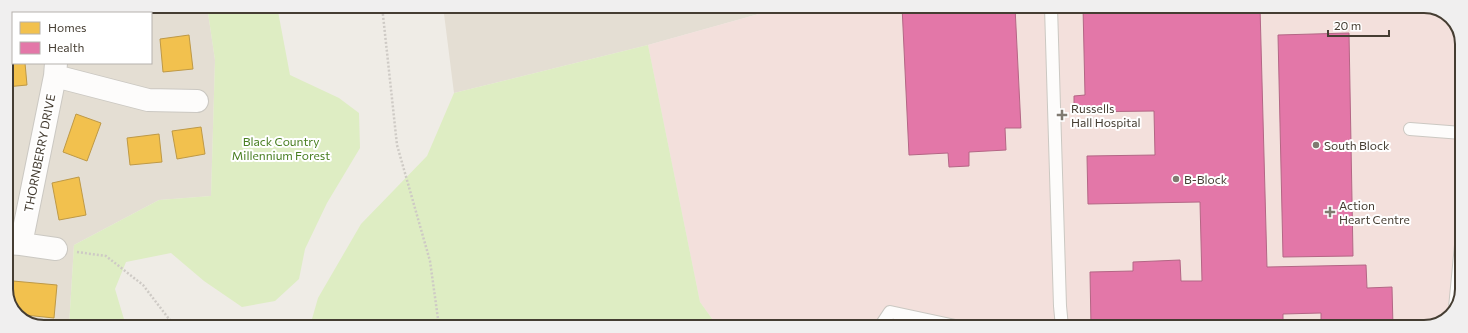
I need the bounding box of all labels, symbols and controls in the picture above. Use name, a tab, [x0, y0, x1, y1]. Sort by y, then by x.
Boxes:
legend	[12, 12, 152, 64]
scale bar	[1328, 12, 1389, 38]
text: 20 m	[1334, 18, 1361, 32]
text: Homes	[48, 20, 86, 34]
text: Health	[48, 40, 84, 54]
street label: THORNBERRY DRIVE	[21, 93, 57, 213]
place label: Russells Hall Hospital	[1071, 101, 1141, 129]
marker: Russells Hall Hospital	[1056, 109, 1068, 121]
park label: Black Country Millennium Forest	[232, 134, 330, 162]
place label: South Block	[1324, 138, 1390, 152]
marker: South Block	[1311, 140, 1321, 150]
place label: B-Block	[1184, 172, 1228, 186]
marker: B-Block	[1171, 174, 1181, 184]
place label: Action Heart Centre	[1339, 198, 1410, 226]
marker: Action Heart Centre	[1324, 206, 1336, 218]

